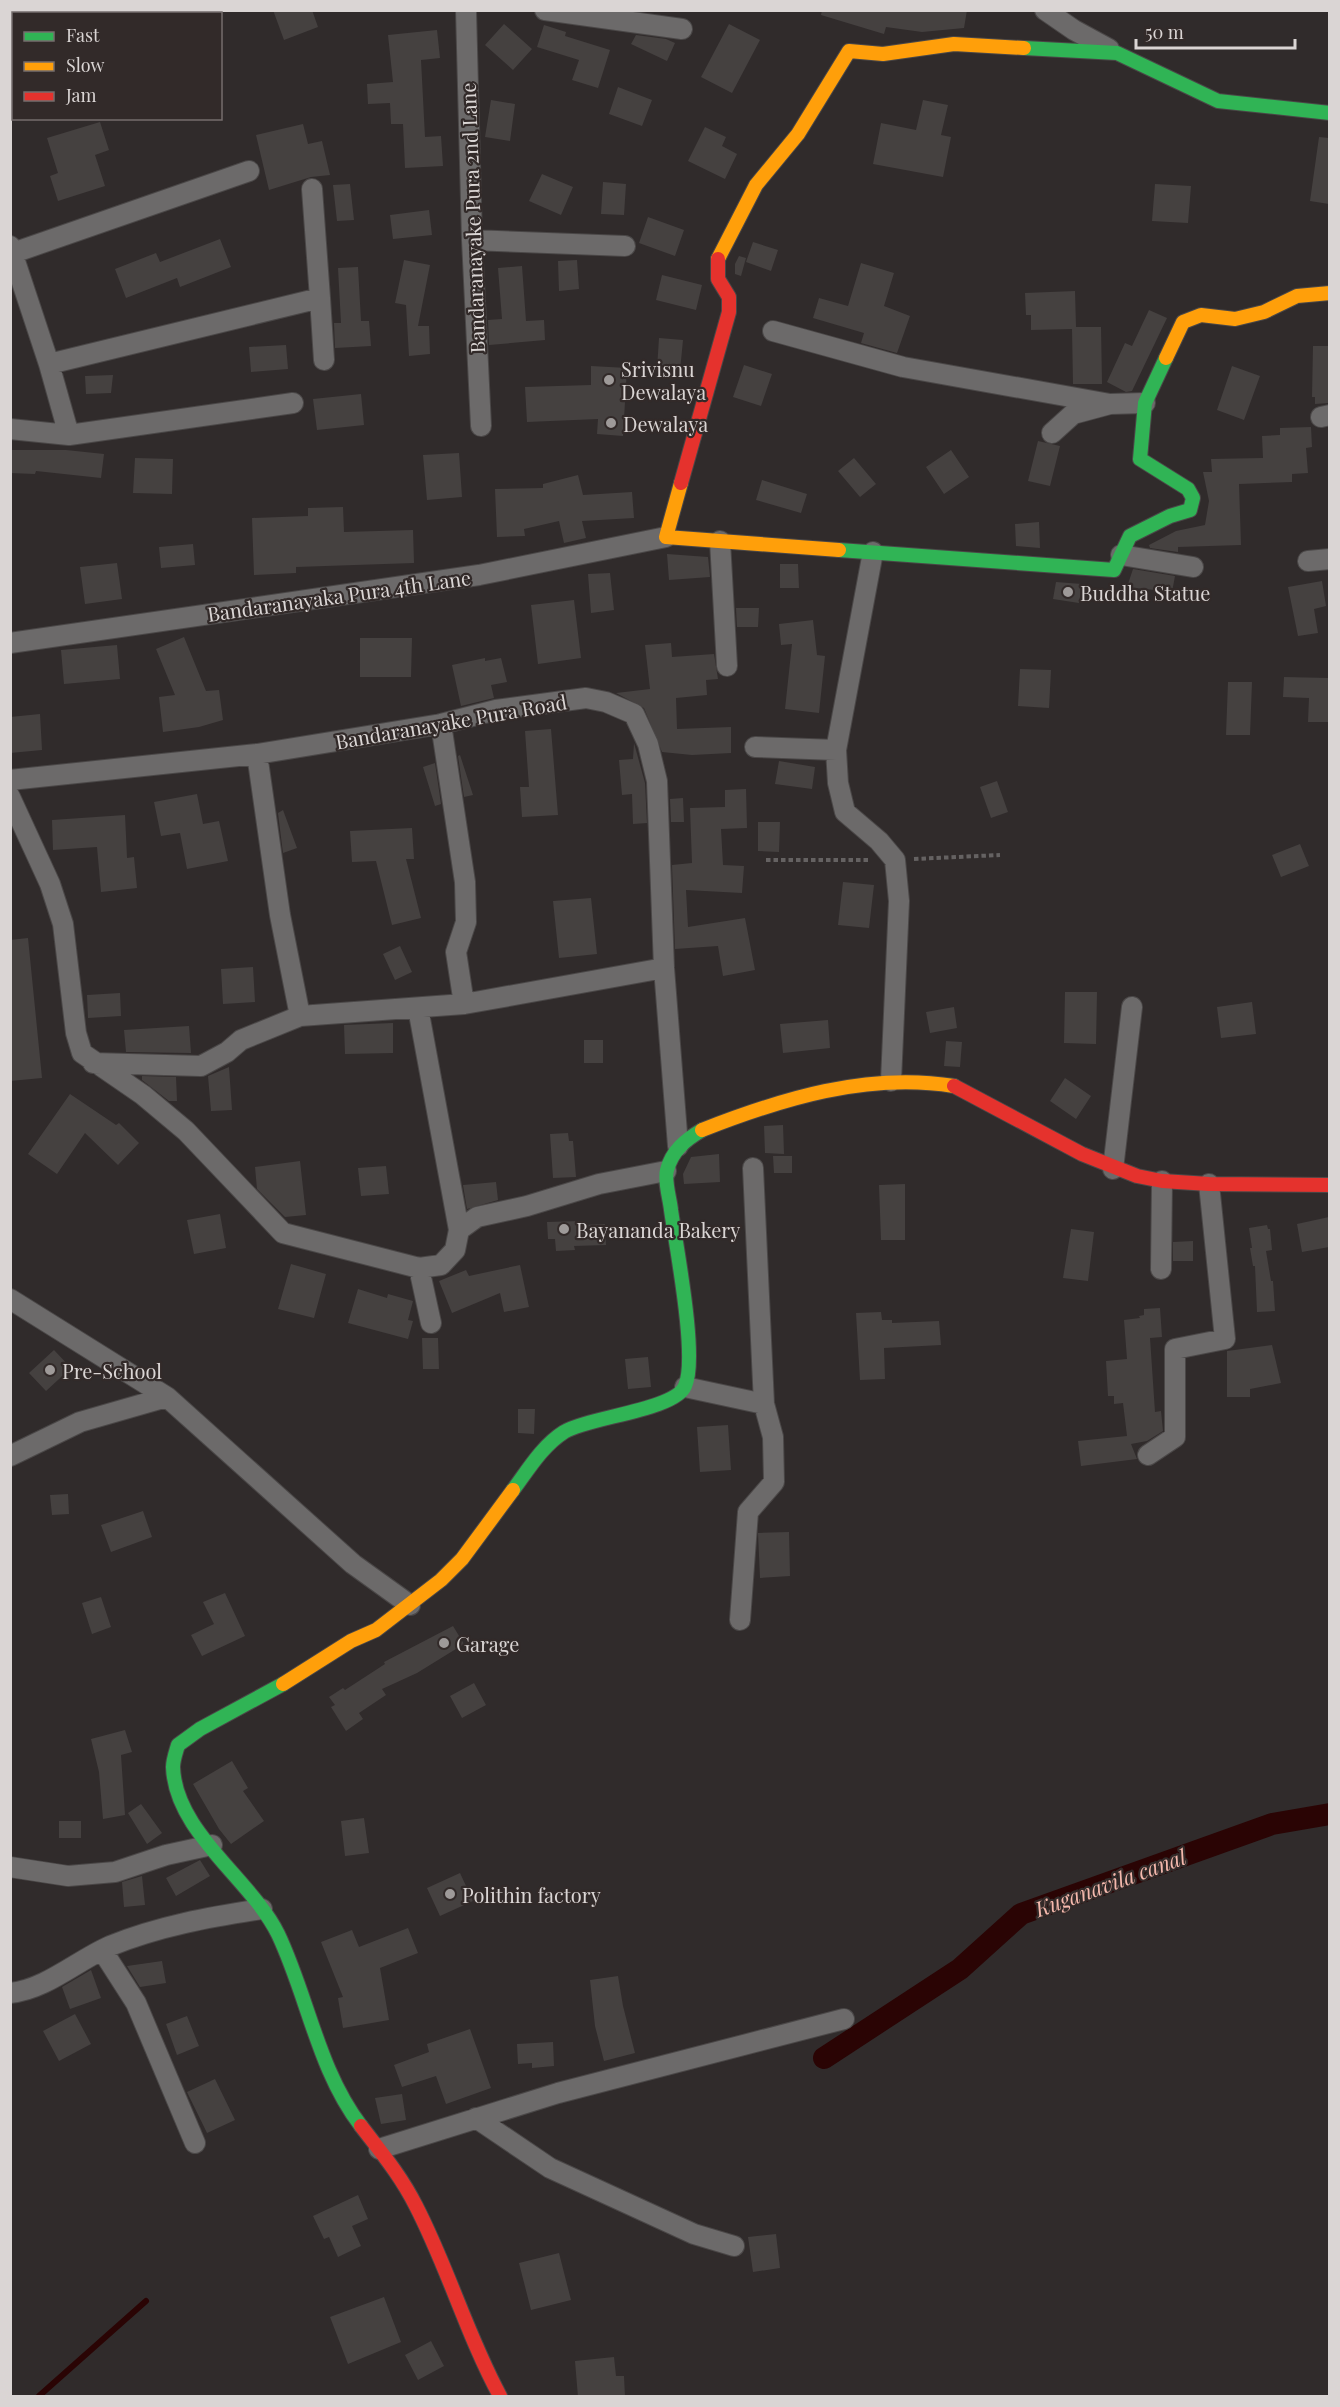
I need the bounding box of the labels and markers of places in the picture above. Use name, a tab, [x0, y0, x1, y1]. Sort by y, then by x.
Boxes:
place label: Srivisnu Dewalaya	[621, 355, 706, 405]
marker: Srivisnu Dewalaya	[602, 373, 616, 387]
place label: Dewalaya	[623, 410, 708, 437]
marker: Dewalaya	[604, 416, 618, 430]
place label: Buddha Statue	[1080, 579, 1210, 606]
marker: Buddha Statue	[1061, 585, 1075, 599]
place label: Bayananda Bakery	[576, 1216, 740, 1243]
marker: Bayananda Bakery	[557, 1222, 571, 1236]
place label: Pre-School	[62, 1357, 162, 1384]
marker: Pre-School	[43, 1363, 57, 1377]
place label: Garage	[456, 1630, 519, 1657]
marker: Garage	[437, 1636, 451, 1650]
place label: Polithin factory	[462, 1881, 601, 1908]
marker: Polithin factory	[443, 1887, 457, 1901]

